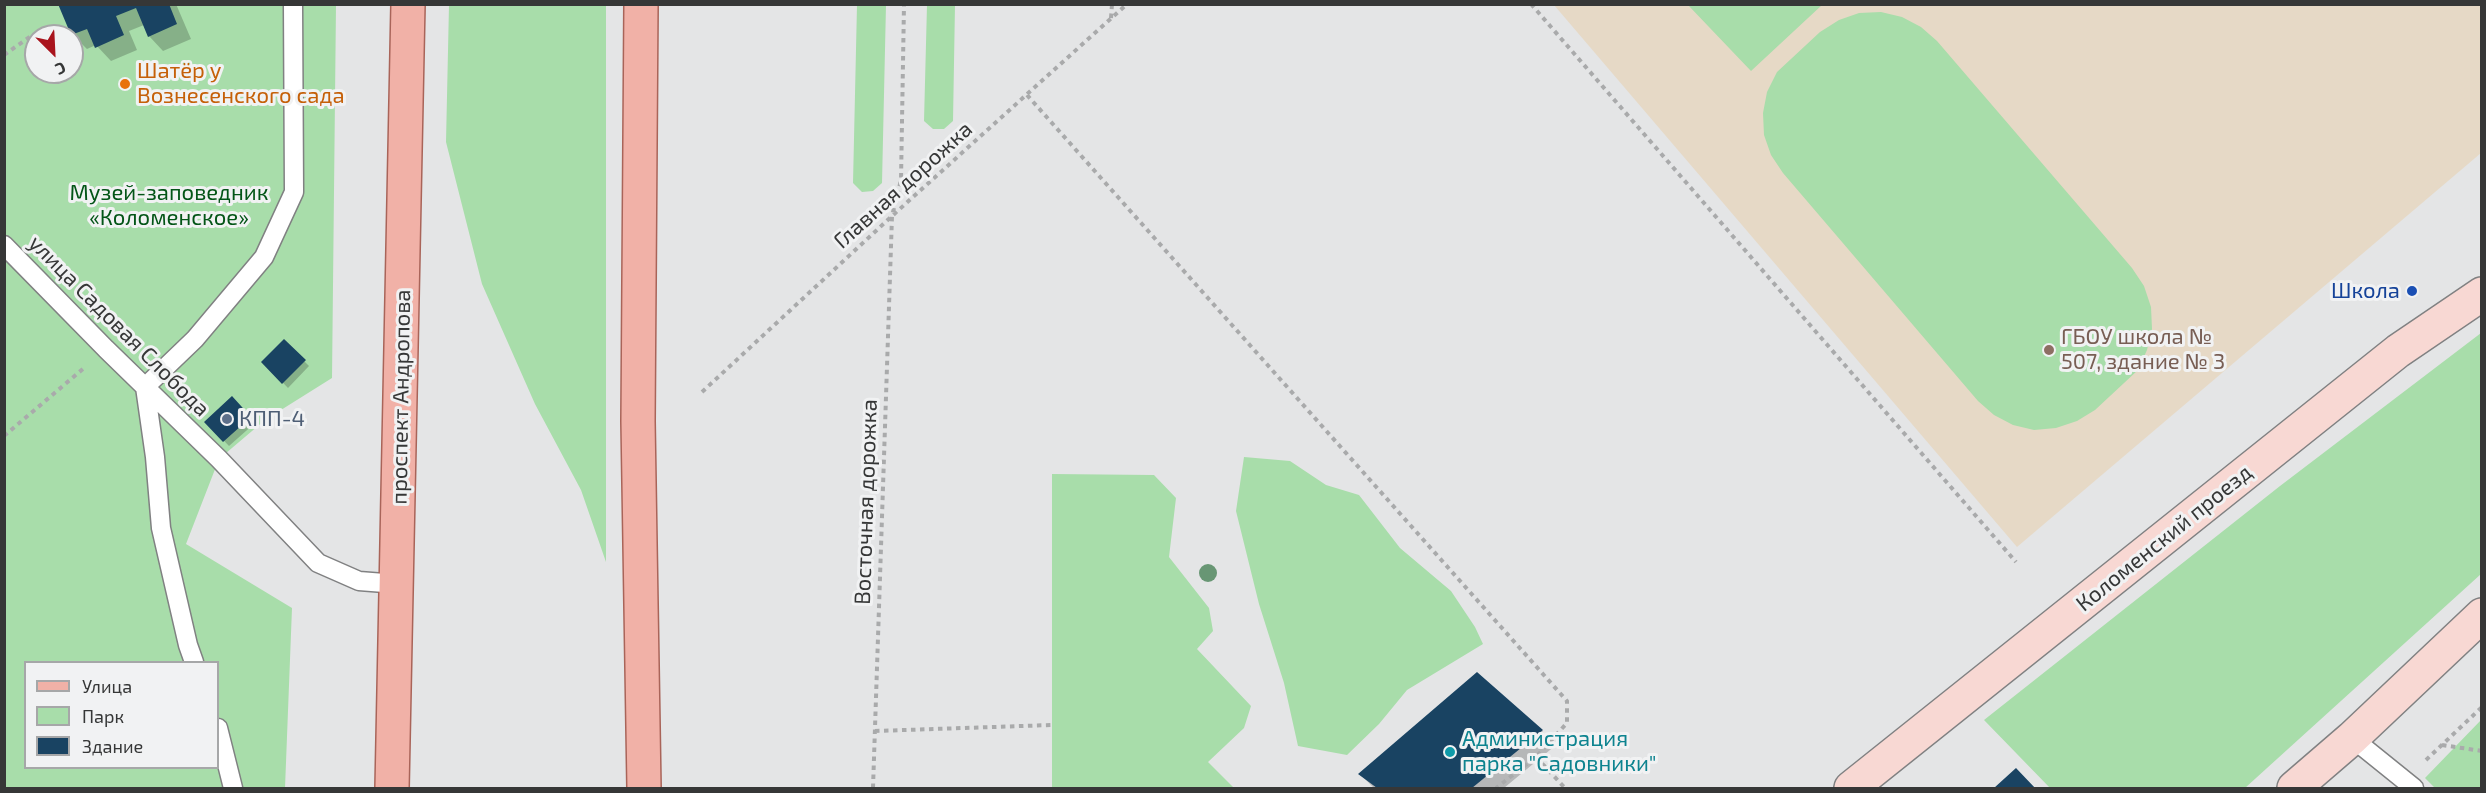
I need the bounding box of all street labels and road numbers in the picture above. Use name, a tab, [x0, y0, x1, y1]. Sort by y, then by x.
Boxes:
street label: Главная дорожка	[828, 116, 978, 254]
street label: улица Садовая Слобода	[23, 230, 215, 422]
street label: проспект Андропова	[386, 289, 416, 505]
street label: Восточная дорожка	[849, 399, 883, 605]
street label: Коломенский проезд	[2071, 459, 2257, 617]

